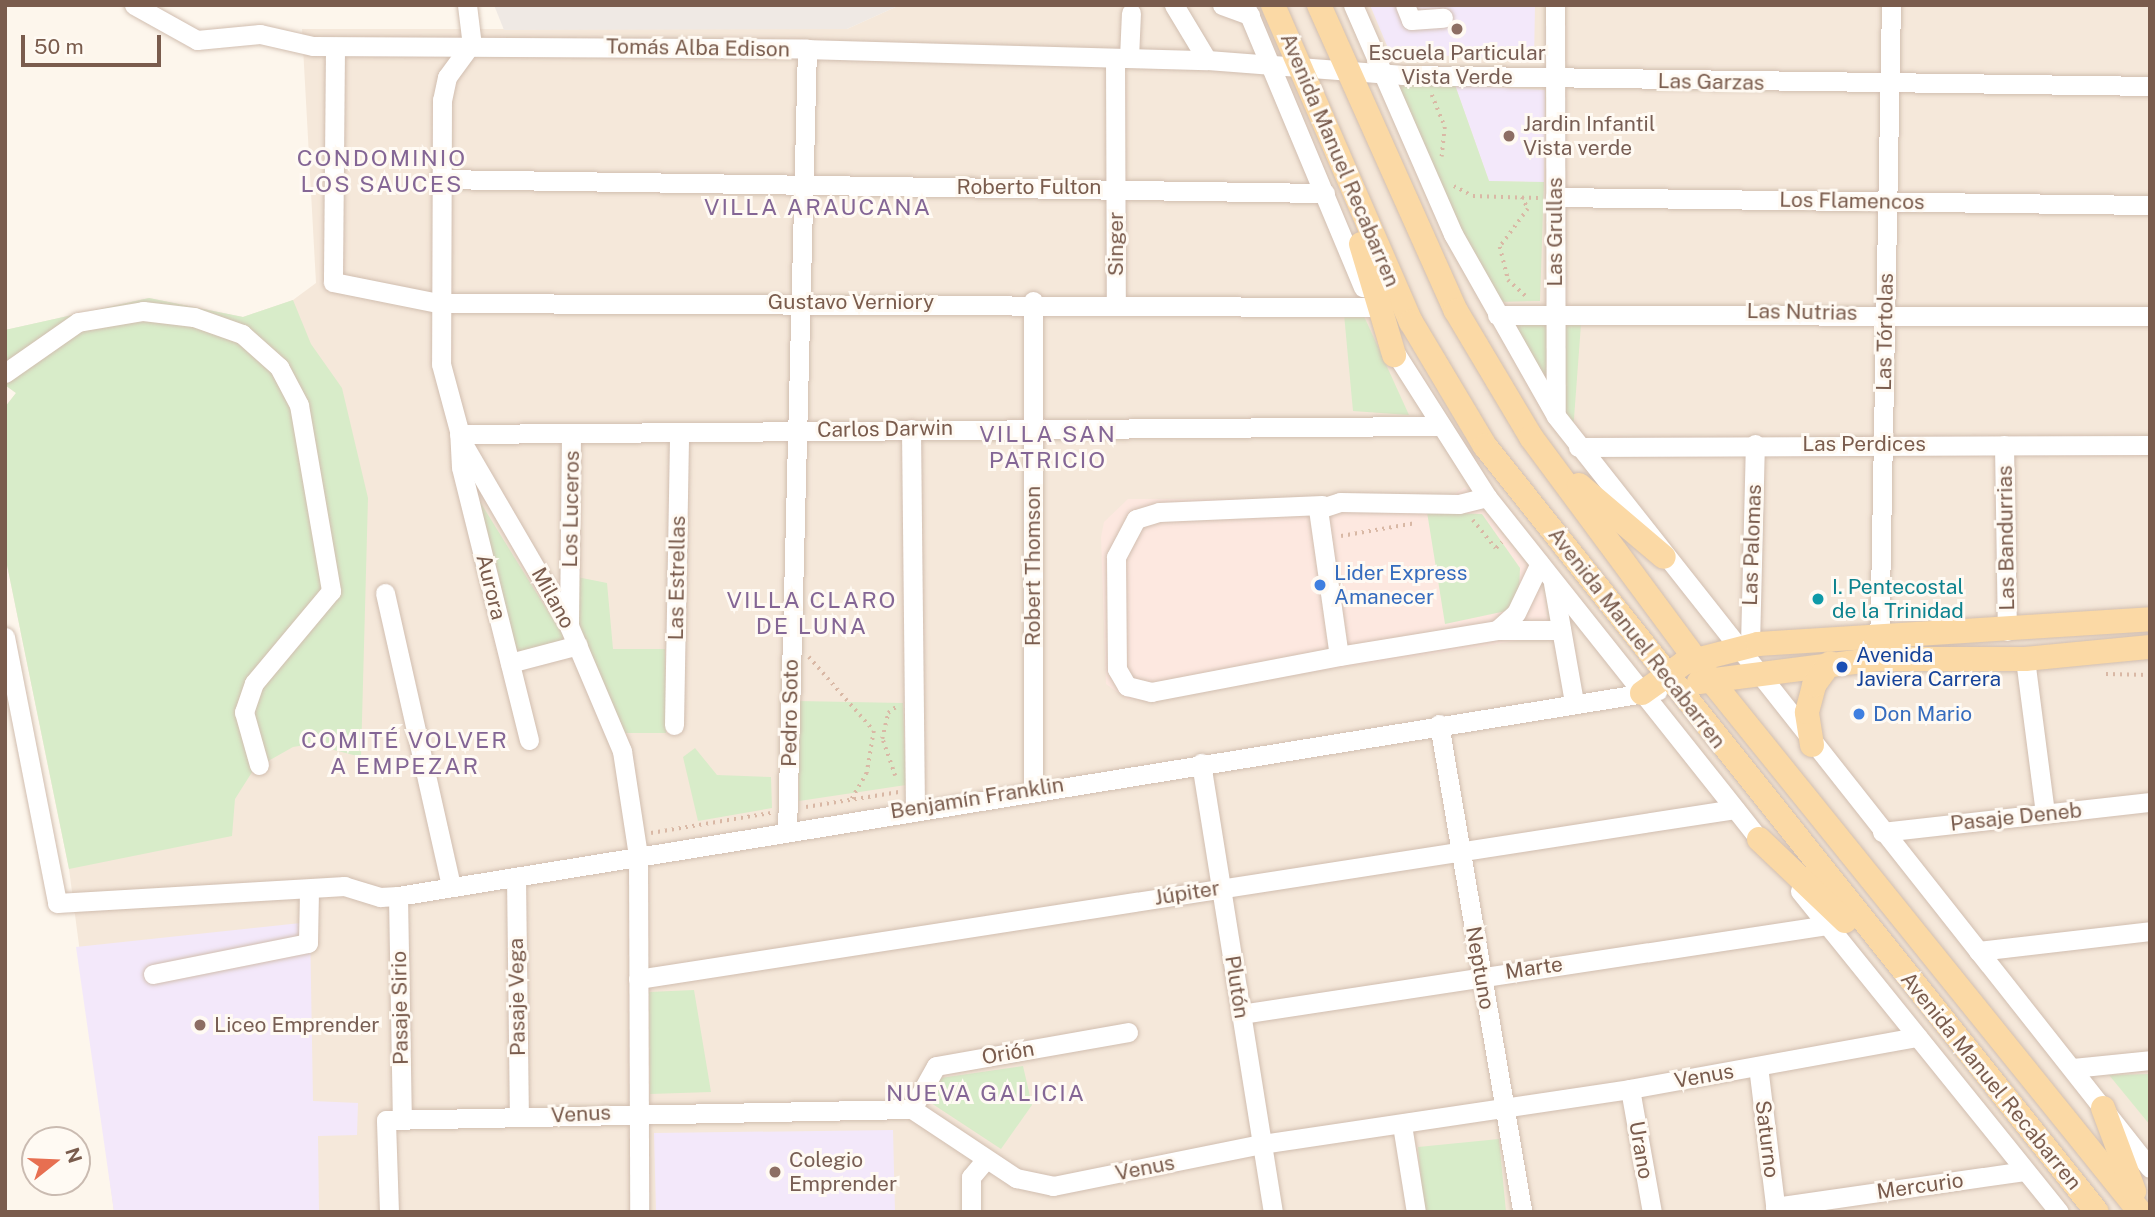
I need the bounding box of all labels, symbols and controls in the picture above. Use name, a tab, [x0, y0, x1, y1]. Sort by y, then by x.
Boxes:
scale bar	[24, 21, 164, 65]
marker: Escuela Particular Vista Verde	[1449, 21, 1465, 37]
street label: Avenida Manuel Recabarren	[1275, 29, 1405, 291]
text: 50 m	[34, 34, 84, 59]
street label: Tomás Alba Edison	[606, 34, 790, 62]
place label: Escuela Particular Vista Verde	[1368, 40, 1546, 90]
street label: Las Garzas	[1657, 68, 1765, 96]
place label: Jardin Infantil Vista verde	[1523, 111, 1655, 161]
marker: Jardin Infantil Vista verde	[1501, 128, 1517, 144]
district label: CONDOMINIO LOS SAUCES	[298, 144, 466, 198]
street label: Roberto Fulton	[957, 174, 1101, 200]
street label: Las Grullas	[1542, 177, 1568, 287]
street label: Los Flamencos	[1779, 187, 1925, 215]
district label: VILLA ARAUCANA	[706, 193, 930, 221]
street label: Singer	[1103, 212, 1129, 276]
street label: Las Tórtolas	[1871, 273, 1899, 391]
street label: Gustavo Verniory	[768, 289, 934, 315]
street label: Las Nutrias	[1746, 298, 1858, 326]
street label: Carlos Darwin	[817, 415, 953, 443]
district label: VILLA SAN PATRICIO	[980, 420, 1116, 474]
street label: Las Perdices	[1802, 431, 1926, 457]
street label: Los Luceros	[557, 450, 585, 568]
street label: Las Bandurrias	[1992, 465, 2020, 611]
street label: Las Palomas	[1737, 484, 1767, 606]
street label: Robert Thomson	[1020, 486, 1046, 646]
street label: Las Estrellas	[663, 515, 691, 641]
street label: Avenida Manuel Recabarren	[1543, 523, 1731, 753]
street label: Aurora	[471, 552, 511, 622]
place label: Lider Express Amanecer	[1334, 560, 1467, 610]
street label: Milano	[526, 563, 580, 633]
place label: I. Pentecostal de la Trinidad	[1832, 574, 1964, 624]
marker: Lider Express Amanecer	[1312, 577, 1328, 593]
district label: VILLA CLARO DE LUNA	[728, 586, 896, 640]
marker: I. Pentecostal de la Trinidad	[1810, 591, 1826, 607]
place label: Avenida Javiera Carrera	[1856, 642, 2001, 692]
street label: Pedro Soto	[776, 659, 804, 767]
marker: Avenida Javiera Carrera	[1834, 659, 1850, 675]
place label: Don Mario	[1873, 701, 1972, 727]
marker: Don Mario	[1851, 706, 1867, 722]
district label: COMITÉ VOLVER A EMPEZAR	[302, 726, 508, 780]
street label: Benjamín Franklin	[888, 772, 1066, 824]
street label: Pasaje Deneb	[1949, 798, 2083, 836]
street label: Júpiter	[1152, 875, 1222, 911]
street label: Neptuno	[1460, 924, 1500, 1012]
street label: Pasaje Vega	[503, 937, 531, 1057]
street label: Pasaje Sirio	[386, 951, 414, 1065]
street label: Marte	[1504, 951, 1564, 985]
street label: Plutón	[1220, 954, 1254, 1020]
street label: Avenida Manuel Recabarren	[1895, 967, 2087, 1195]
place label: Liceo Emprender	[214, 1012, 380, 1038]
marker: Liceo Emprender	[192, 1017, 208, 1033]
street label: Orión	[980, 1036, 1036, 1070]
street label: Venus	[1672, 1058, 1736, 1094]
district label: NUEVA GALICIA	[888, 1079, 1084, 1107]
street label: Saturno	[1750, 1099, 1784, 1179]
street label: Venus	[550, 1100, 612, 1128]
street label: Urano	[1624, 1119, 1658, 1181]
north arrow	[21, 1126, 91, 1196]
text: N	[61, 1145, 87, 1166]
place label: Colegio Emprender	[789, 1147, 897, 1197]
street label: Venus	[1113, 1150, 1177, 1186]
marker: Colegio Emprender	[767, 1164, 783, 1180]
street label: Mercurio	[1875, 1167, 1965, 1205]

